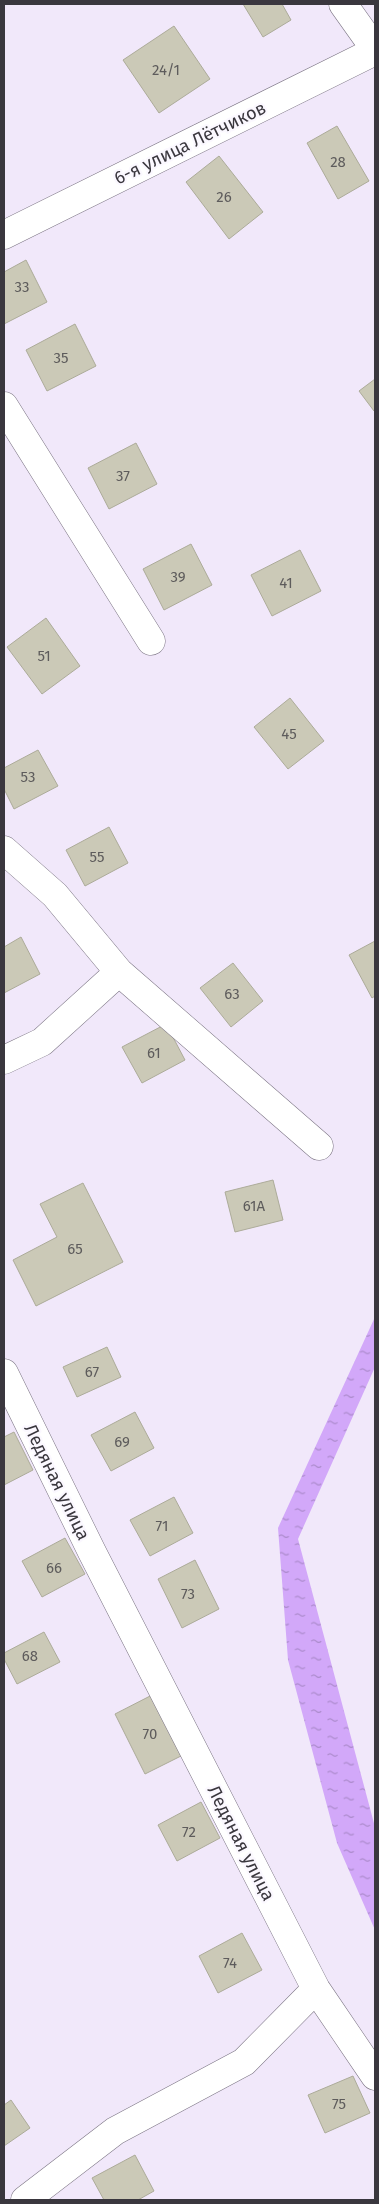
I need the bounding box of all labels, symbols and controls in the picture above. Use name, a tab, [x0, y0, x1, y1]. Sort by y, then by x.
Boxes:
house number: 24/1	[152, 61, 180, 79]
street label: 6-я улица Лётчиков	[111, 97, 269, 189]
house number: 28	[330, 153, 346, 171]
house number: 26	[216, 188, 232, 206]
house number: 33	[15, 278, 29, 296]
house number: 35	[53, 349, 69, 367]
house number: 37	[116, 467, 130, 485]
house number: 39	[170, 568, 186, 586]
house number: 41	[279, 574, 293, 592]
house number: 51	[37, 647, 51, 665]
house number: 45	[281, 725, 297, 743]
house number: 53	[21, 768, 35, 786]
house number: 55	[90, 848, 104, 866]
house number: 63	[224, 985, 240, 1003]
house number: 61	[147, 1044, 161, 1062]
house number: 61А	[243, 1197, 266, 1215]
house number: 65	[67, 1240, 83, 1258]
house number: 67	[85, 1363, 99, 1381]
street label: Ледяная улица	[19, 1420, 95, 1544]
house number: 69	[114, 1433, 130, 1451]
house number: 71	[156, 1517, 168, 1535]
house number: 66	[46, 1559, 62, 1577]
house number: 73	[181, 1585, 195, 1603]
house number: 68	[22, 1647, 38, 1665]
house number: 70	[143, 1725, 157, 1743]
street label: Ледяная улица	[202, 1782, 280, 1904]
house number: 72	[182, 1823, 196, 1841]
house number: 74	[223, 1954, 237, 1972]
house number: 75	[332, 2095, 346, 2113]

